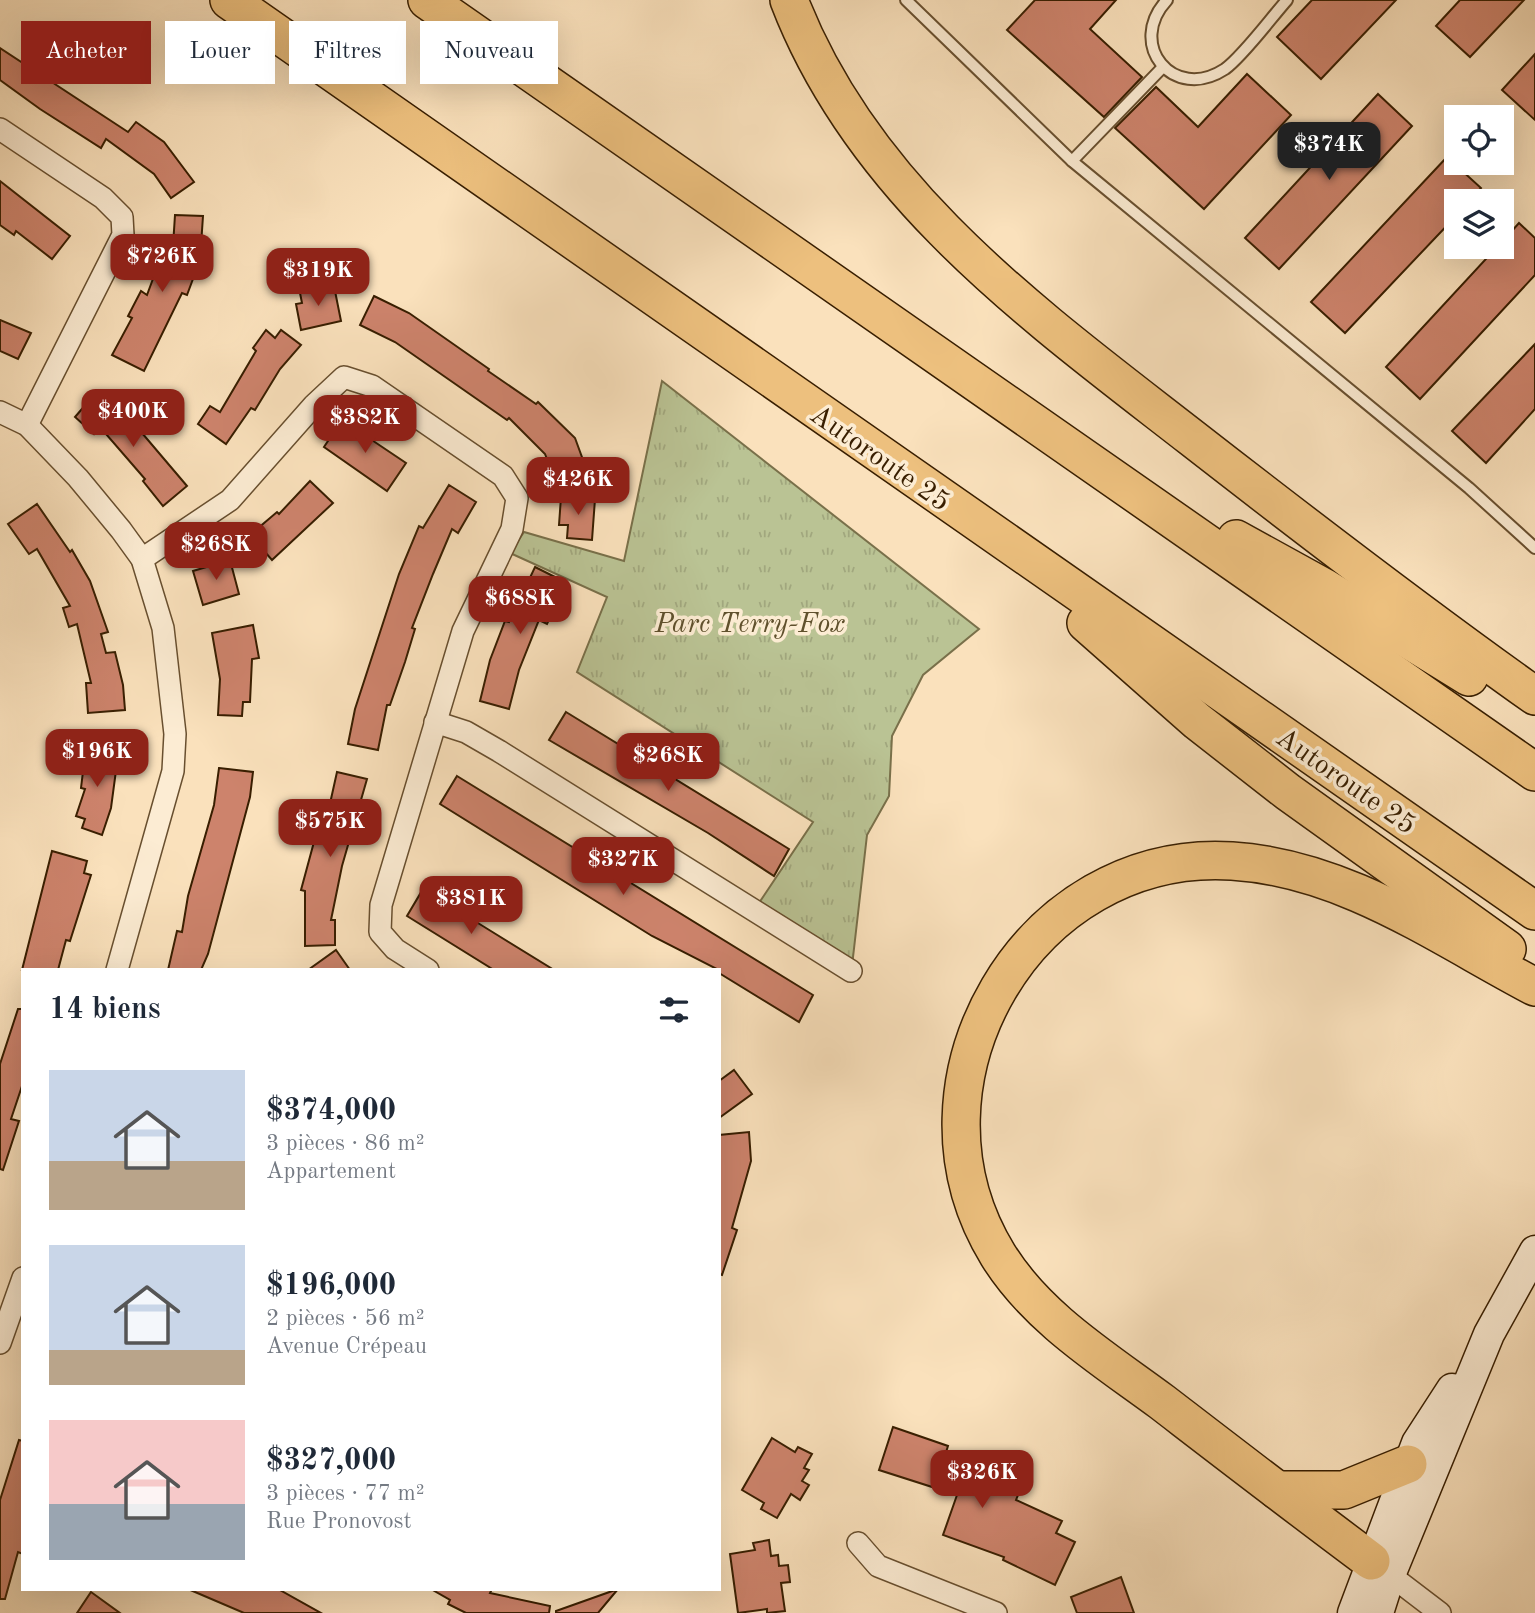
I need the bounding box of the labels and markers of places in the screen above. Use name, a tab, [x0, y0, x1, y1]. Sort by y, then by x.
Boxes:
pin: $374K	[1280, 122, 1378, 182]
pin: $726K	[113, 234, 211, 294]
pin: $319K	[269, 248, 367, 308]
pin: $400K	[84, 390, 182, 449]
pin: $382K	[316, 396, 414, 455]
pin: $426K	[529, 458, 627, 517]
pin: $268K	[167, 522, 265, 582]
pin: $688K	[471, 576, 569, 636]
pin: $196K	[48, 730, 146, 789]
pin: $268K	[619, 734, 717, 793]
pin: $575K	[281, 800, 379, 859]
pin: $327K	[574, 838, 672, 897]
pin: $381K	[422, 876, 520, 936]
pin: $326K	[933, 1450, 1031, 1510]

